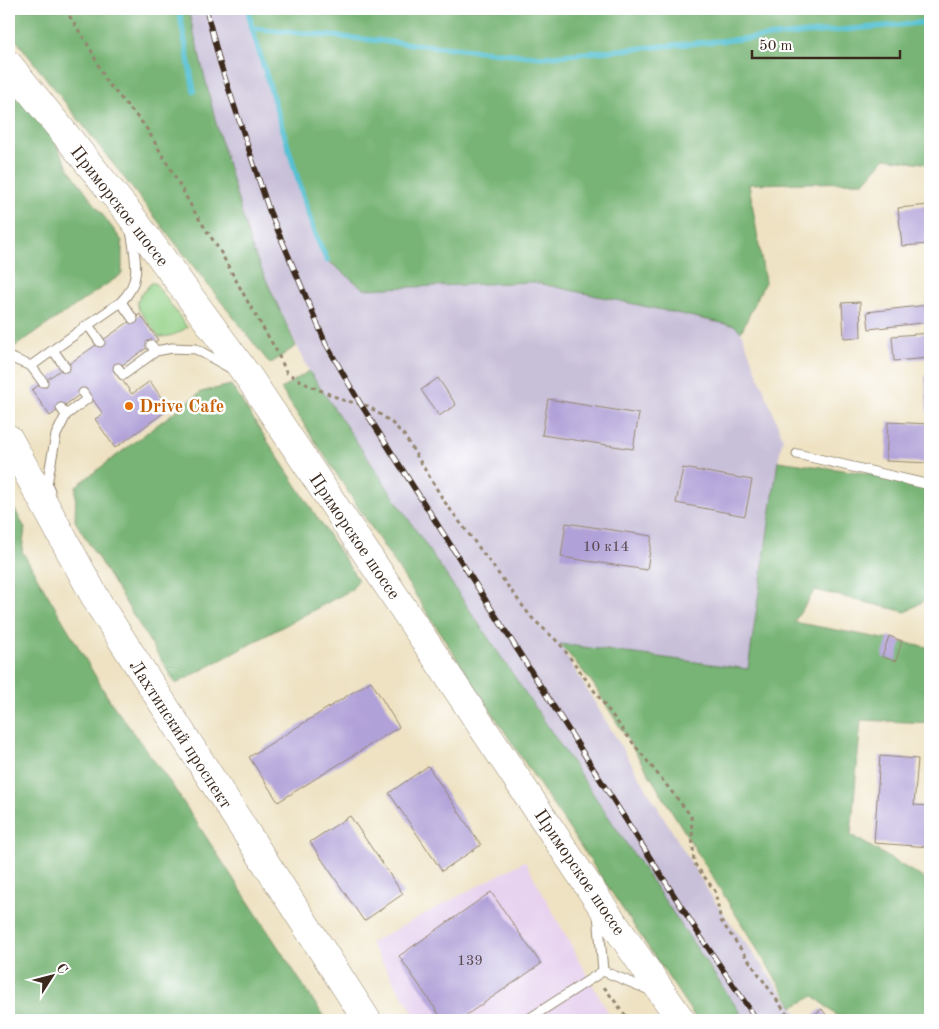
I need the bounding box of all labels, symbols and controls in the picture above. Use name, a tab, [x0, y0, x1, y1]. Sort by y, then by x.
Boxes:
scale bar	[752, 28, 899, 60]
text: 50 m	[759, 39, 793, 54]
street label: Приморское шоссе	[67, 143, 172, 270]
place label: Drive Cafe	[139, 398, 224, 416]
marker: Drive Cafe	[123, 400, 135, 412]
street label: Приморское шоссе	[305, 470, 403, 603]
house number: 10 к14	[583, 540, 629, 555]
street label: Лахтинский проспект	[125, 657, 235, 812]
street label: Приморское шоссе	[530, 806, 628, 939]
north arrow	[28, 952, 78, 1002]
house number: 139	[457, 954, 483, 969]
text: С	[53, 961, 70, 977]

